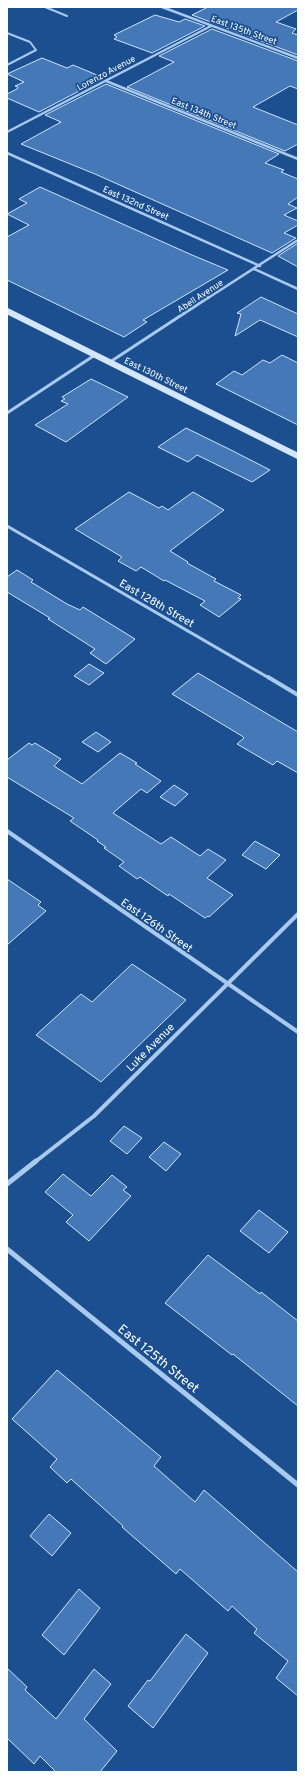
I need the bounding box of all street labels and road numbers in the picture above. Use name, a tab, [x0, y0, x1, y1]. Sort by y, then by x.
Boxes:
street label: East 135th Street	[209, 13, 278, 47]
street label: Lorenzo Avenue	[75, 53, 137, 93]
street label: East 134th Street	[170, 95, 238, 132]
street label: East 132nd Street	[101, 184, 170, 223]
street label: Abell Avenue	[175, 277, 226, 315]
street label: East 130th Street	[122, 355, 189, 396]
street label: East 128th Street	[116, 577, 197, 631]
street label: East 126th Street	[118, 896, 195, 956]
street label: Luke Avenue	[124, 1021, 178, 1075]
street label: East 125th Street	[114, 1322, 202, 1397]

